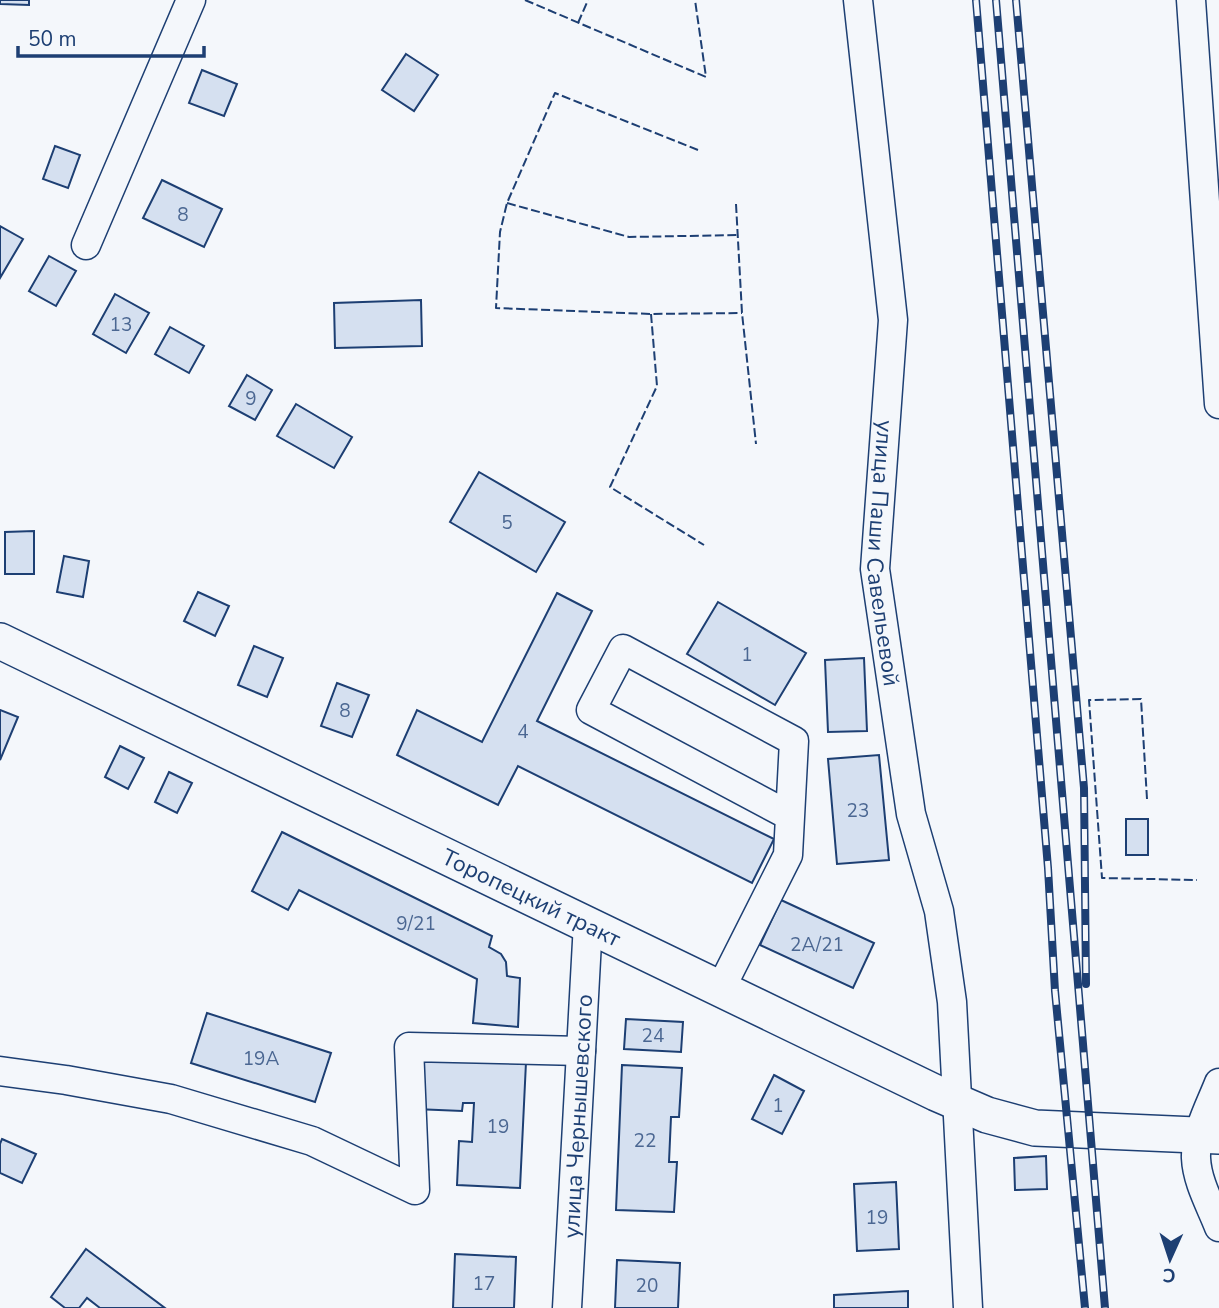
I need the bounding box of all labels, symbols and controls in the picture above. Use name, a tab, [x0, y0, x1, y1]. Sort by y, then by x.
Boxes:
scale bar	[18, 14, 203, 58]
text: 50 m	[28, 25, 77, 53]
house number: 8	[177, 202, 189, 228]
house number: 13	[110, 312, 132, 338]
house number: 9	[245, 386, 257, 412]
street label: улица Паши Савельевой	[859, 419, 907, 688]
house number: 5	[501, 510, 513, 536]
house number: 1	[741, 642, 753, 668]
house number: 8	[339, 698, 351, 724]
house number: 4	[517, 719, 529, 745]
house number: 23	[847, 798, 869, 824]
street label: Торопецкий тракт	[437, 842, 626, 955]
house number: 9/21	[396, 911, 436, 937]
house number: 2А/21	[790, 932, 844, 958]
street label: улица Чернышевского	[556, 993, 600, 1239]
house number: 24	[642, 1023, 664, 1049]
house number: 19А	[243, 1046, 279, 1072]
house number: 1	[772, 1093, 784, 1119]
house number: 19	[487, 1114, 509, 1140]
house number: 22	[634, 1128, 656, 1154]
house number: 19	[866, 1205, 888, 1231]
north arrow	[1135, 1224, 1205, 1294]
text: С	[1162, 1262, 1176, 1288]
house number: 17	[473, 1271, 495, 1297]
house number: 20	[636, 1273, 658, 1299]

